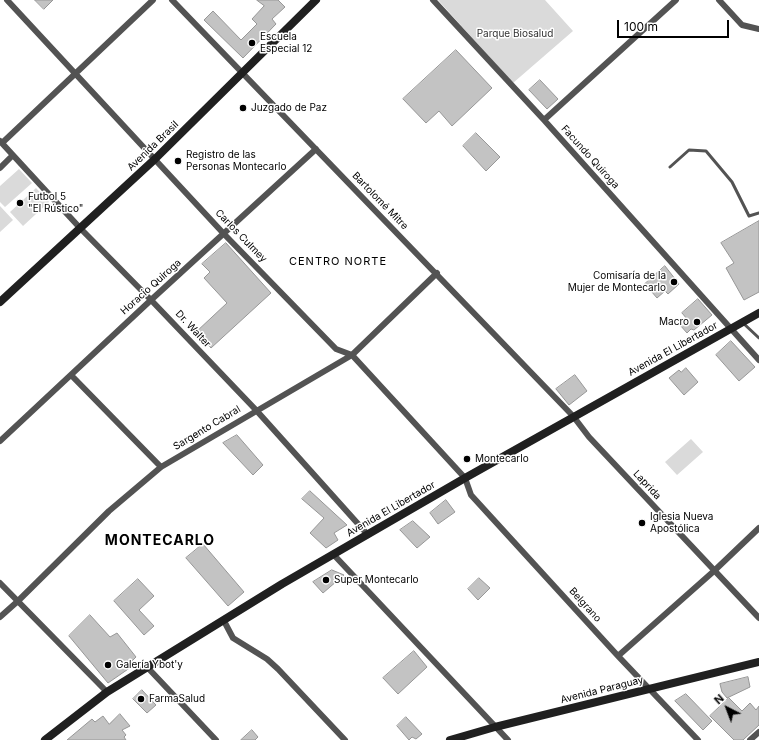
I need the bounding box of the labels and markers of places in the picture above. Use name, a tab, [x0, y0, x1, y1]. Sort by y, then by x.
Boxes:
place label: Escuela Especial 12	[260, 31, 312, 54]
marker: Escuela Especial 12	[247, 38, 257, 48]
place label: Juzgado de Paz	[251, 102, 327, 114]
marker: Juzgado de Paz	[238, 103, 248, 113]
place label: Registro de las Personas Montecarlo	[186, 149, 287, 172]
marker: Registro de las Personas Montecarlo	[173, 156, 183, 166]
place label: Futbol 5 "El Rústico"	[28, 191, 83, 214]
marker: Futbol 5 "El Rústico"	[15, 198, 25, 208]
place label: Comisaría de la Mujer de Montecarlo	[568, 270, 666, 294]
marker: Comisaría de la Mujer de Montecarlo	[669, 277, 679, 287]
place label: Macro	[659, 316, 689, 328]
marker: Macro	[692, 317, 702, 327]
place label: Montecarlo	[475, 453, 529, 465]
marker: Montecarlo	[462, 454, 472, 464]
place label: Iglesia Nueva Apostólica	[650, 511, 713, 534]
marker: Iglesia Nueva Apostólica	[637, 518, 647, 528]
place label: Super Montecarlo	[334, 574, 419, 586]
marker: Super Montecarlo	[321, 575, 331, 585]
place label: Galería Ybot'y	[116, 659, 183, 671]
marker: Galería Ybot'y	[103, 660, 113, 670]
place label: FarmaSalud	[149, 693, 205, 705]
marker: FarmaSalud	[136, 694, 146, 704]

